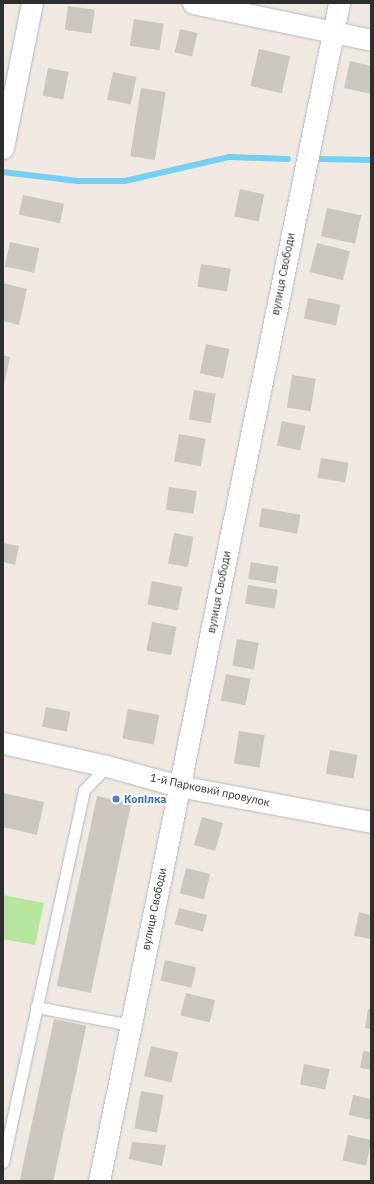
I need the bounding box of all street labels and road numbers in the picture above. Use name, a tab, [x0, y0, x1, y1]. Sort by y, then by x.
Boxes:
street label: вулиця Свободи	[269, 232, 297, 316]
street label: вулиця Свободи	[205, 550, 233, 634]
street label: 1-й Парковий провулок	[149, 771, 271, 809]
street label: вулиця Свободи	[139, 867, 169, 951]

